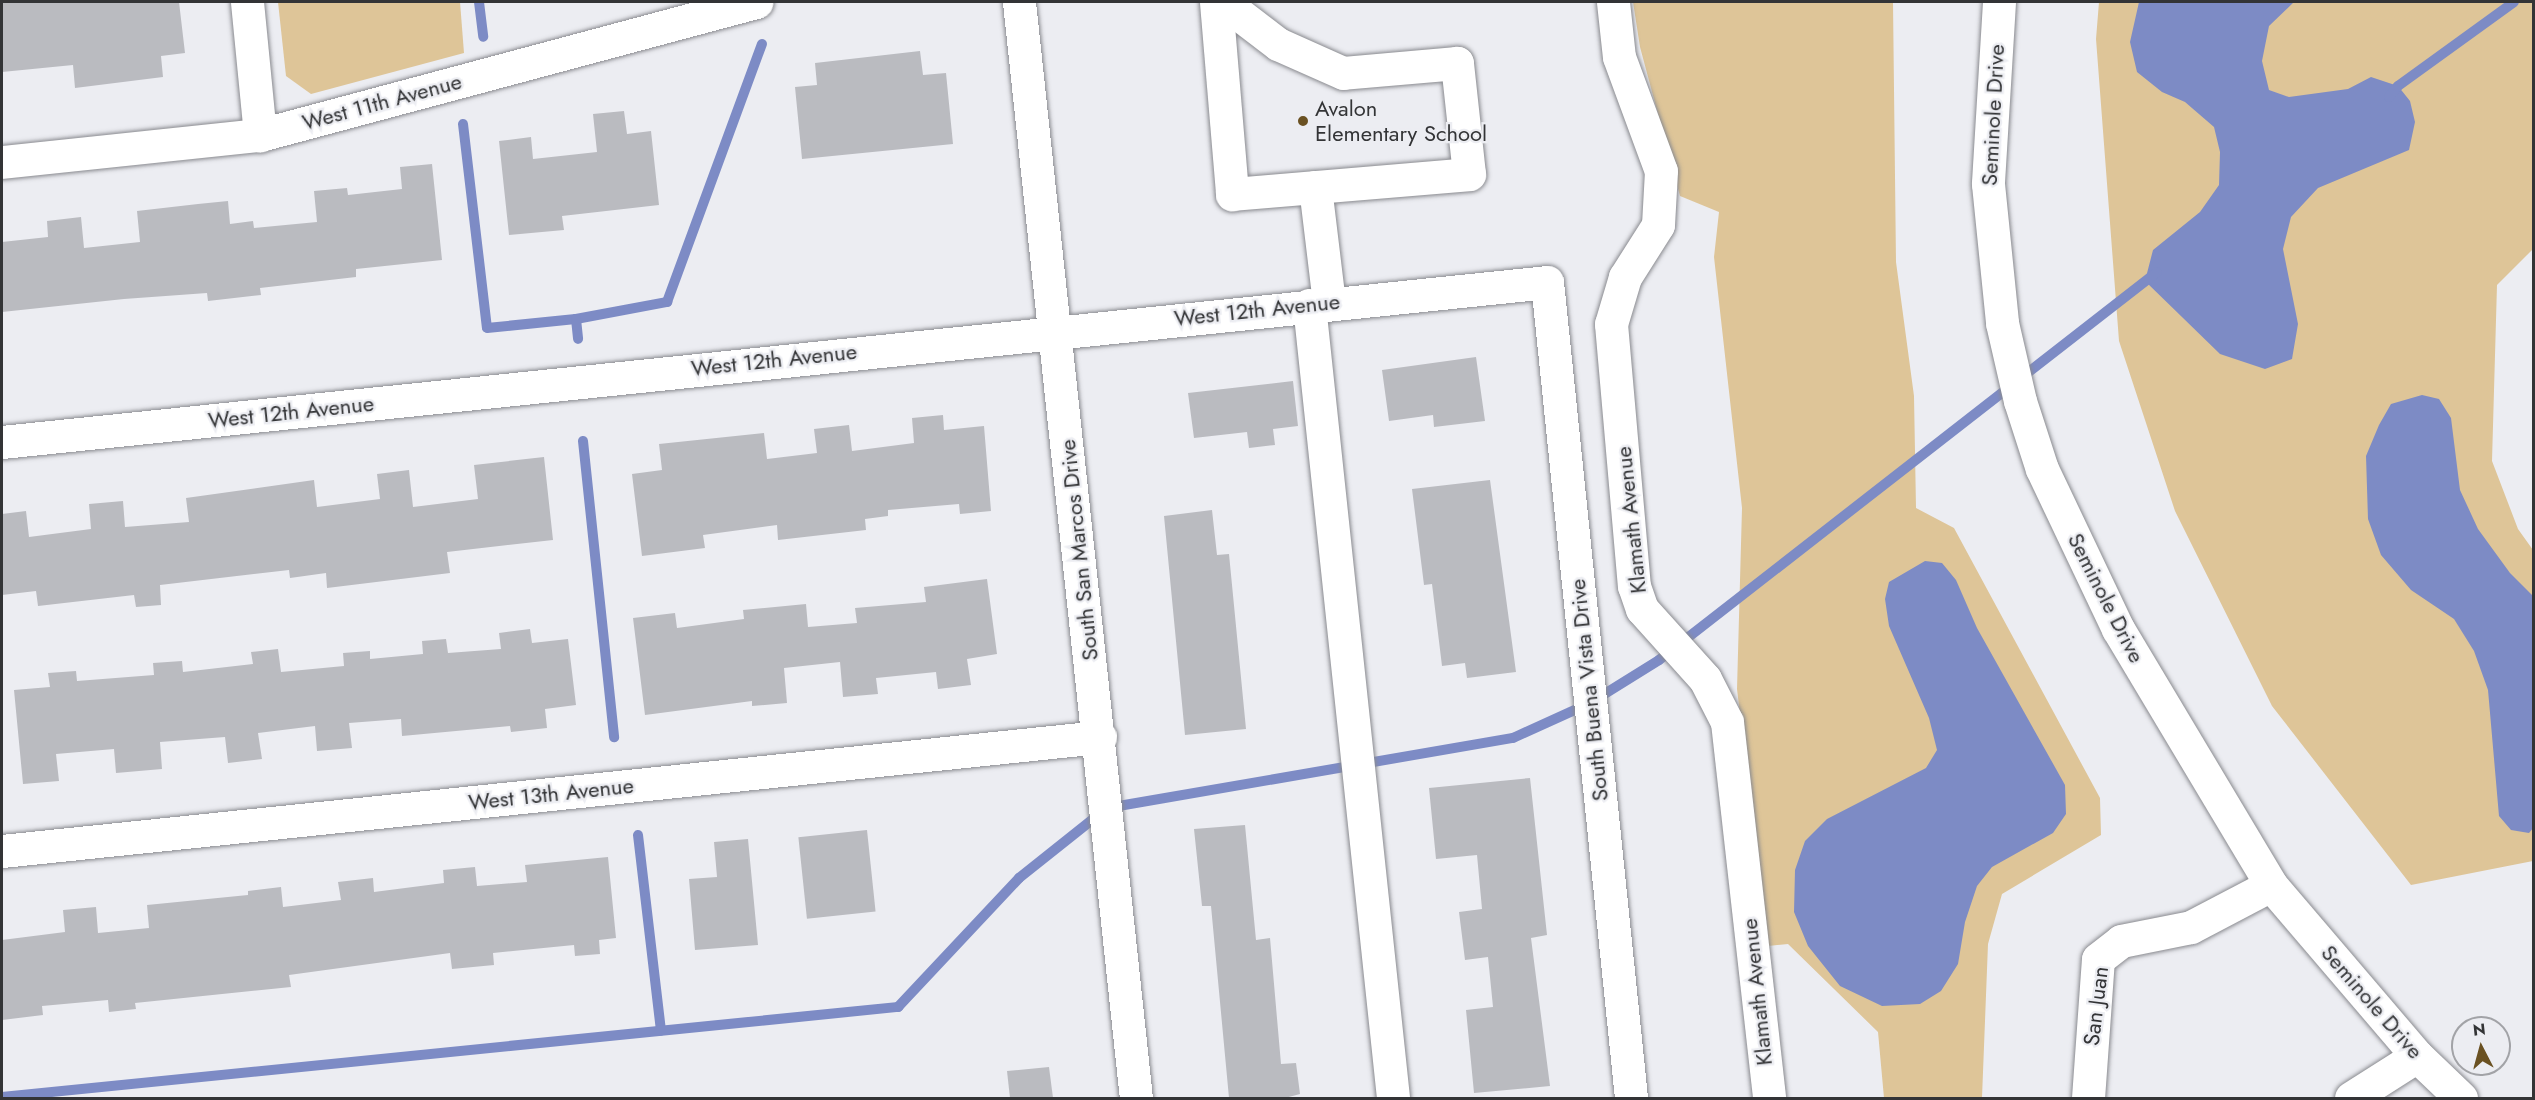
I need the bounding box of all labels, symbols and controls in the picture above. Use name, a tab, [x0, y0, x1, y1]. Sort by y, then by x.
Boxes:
street label: Seminole Drive	[1976, 44, 2010, 186]
street label: West 11th Avenue	[299, 68, 465, 136]
place label: Avalon Elementary School	[1315, 95, 1487, 146]
marker: Avalon Elementary School	[1296, 114, 1310, 128]
street label: West 12th Avenue	[1173, 288, 1341, 332]
street label: West 12th Avenue	[690, 338, 858, 382]
street label: West 12th Avenue	[207, 390, 375, 434]
street label: South San Marcos Drive	[1054, 438, 1104, 662]
street label: Klamath Avenue	[1610, 445, 1652, 595]
street label: Seminole Drive	[2062, 529, 2150, 667]
street label: South Buena Vista Drive	[1564, 578, 1614, 802]
street label: West 13th Avenue	[467, 772, 635, 816]
street label: Klamath Avenue	[1736, 917, 1778, 1067]
street label: Seminole Drive	[2316, 940, 2428, 1064]
street label: San Juan	[2078, 965, 2114, 1047]
north arrow	[2451, 1016, 2511, 1076]
text: N	[2472, 1017, 2487, 1042]

